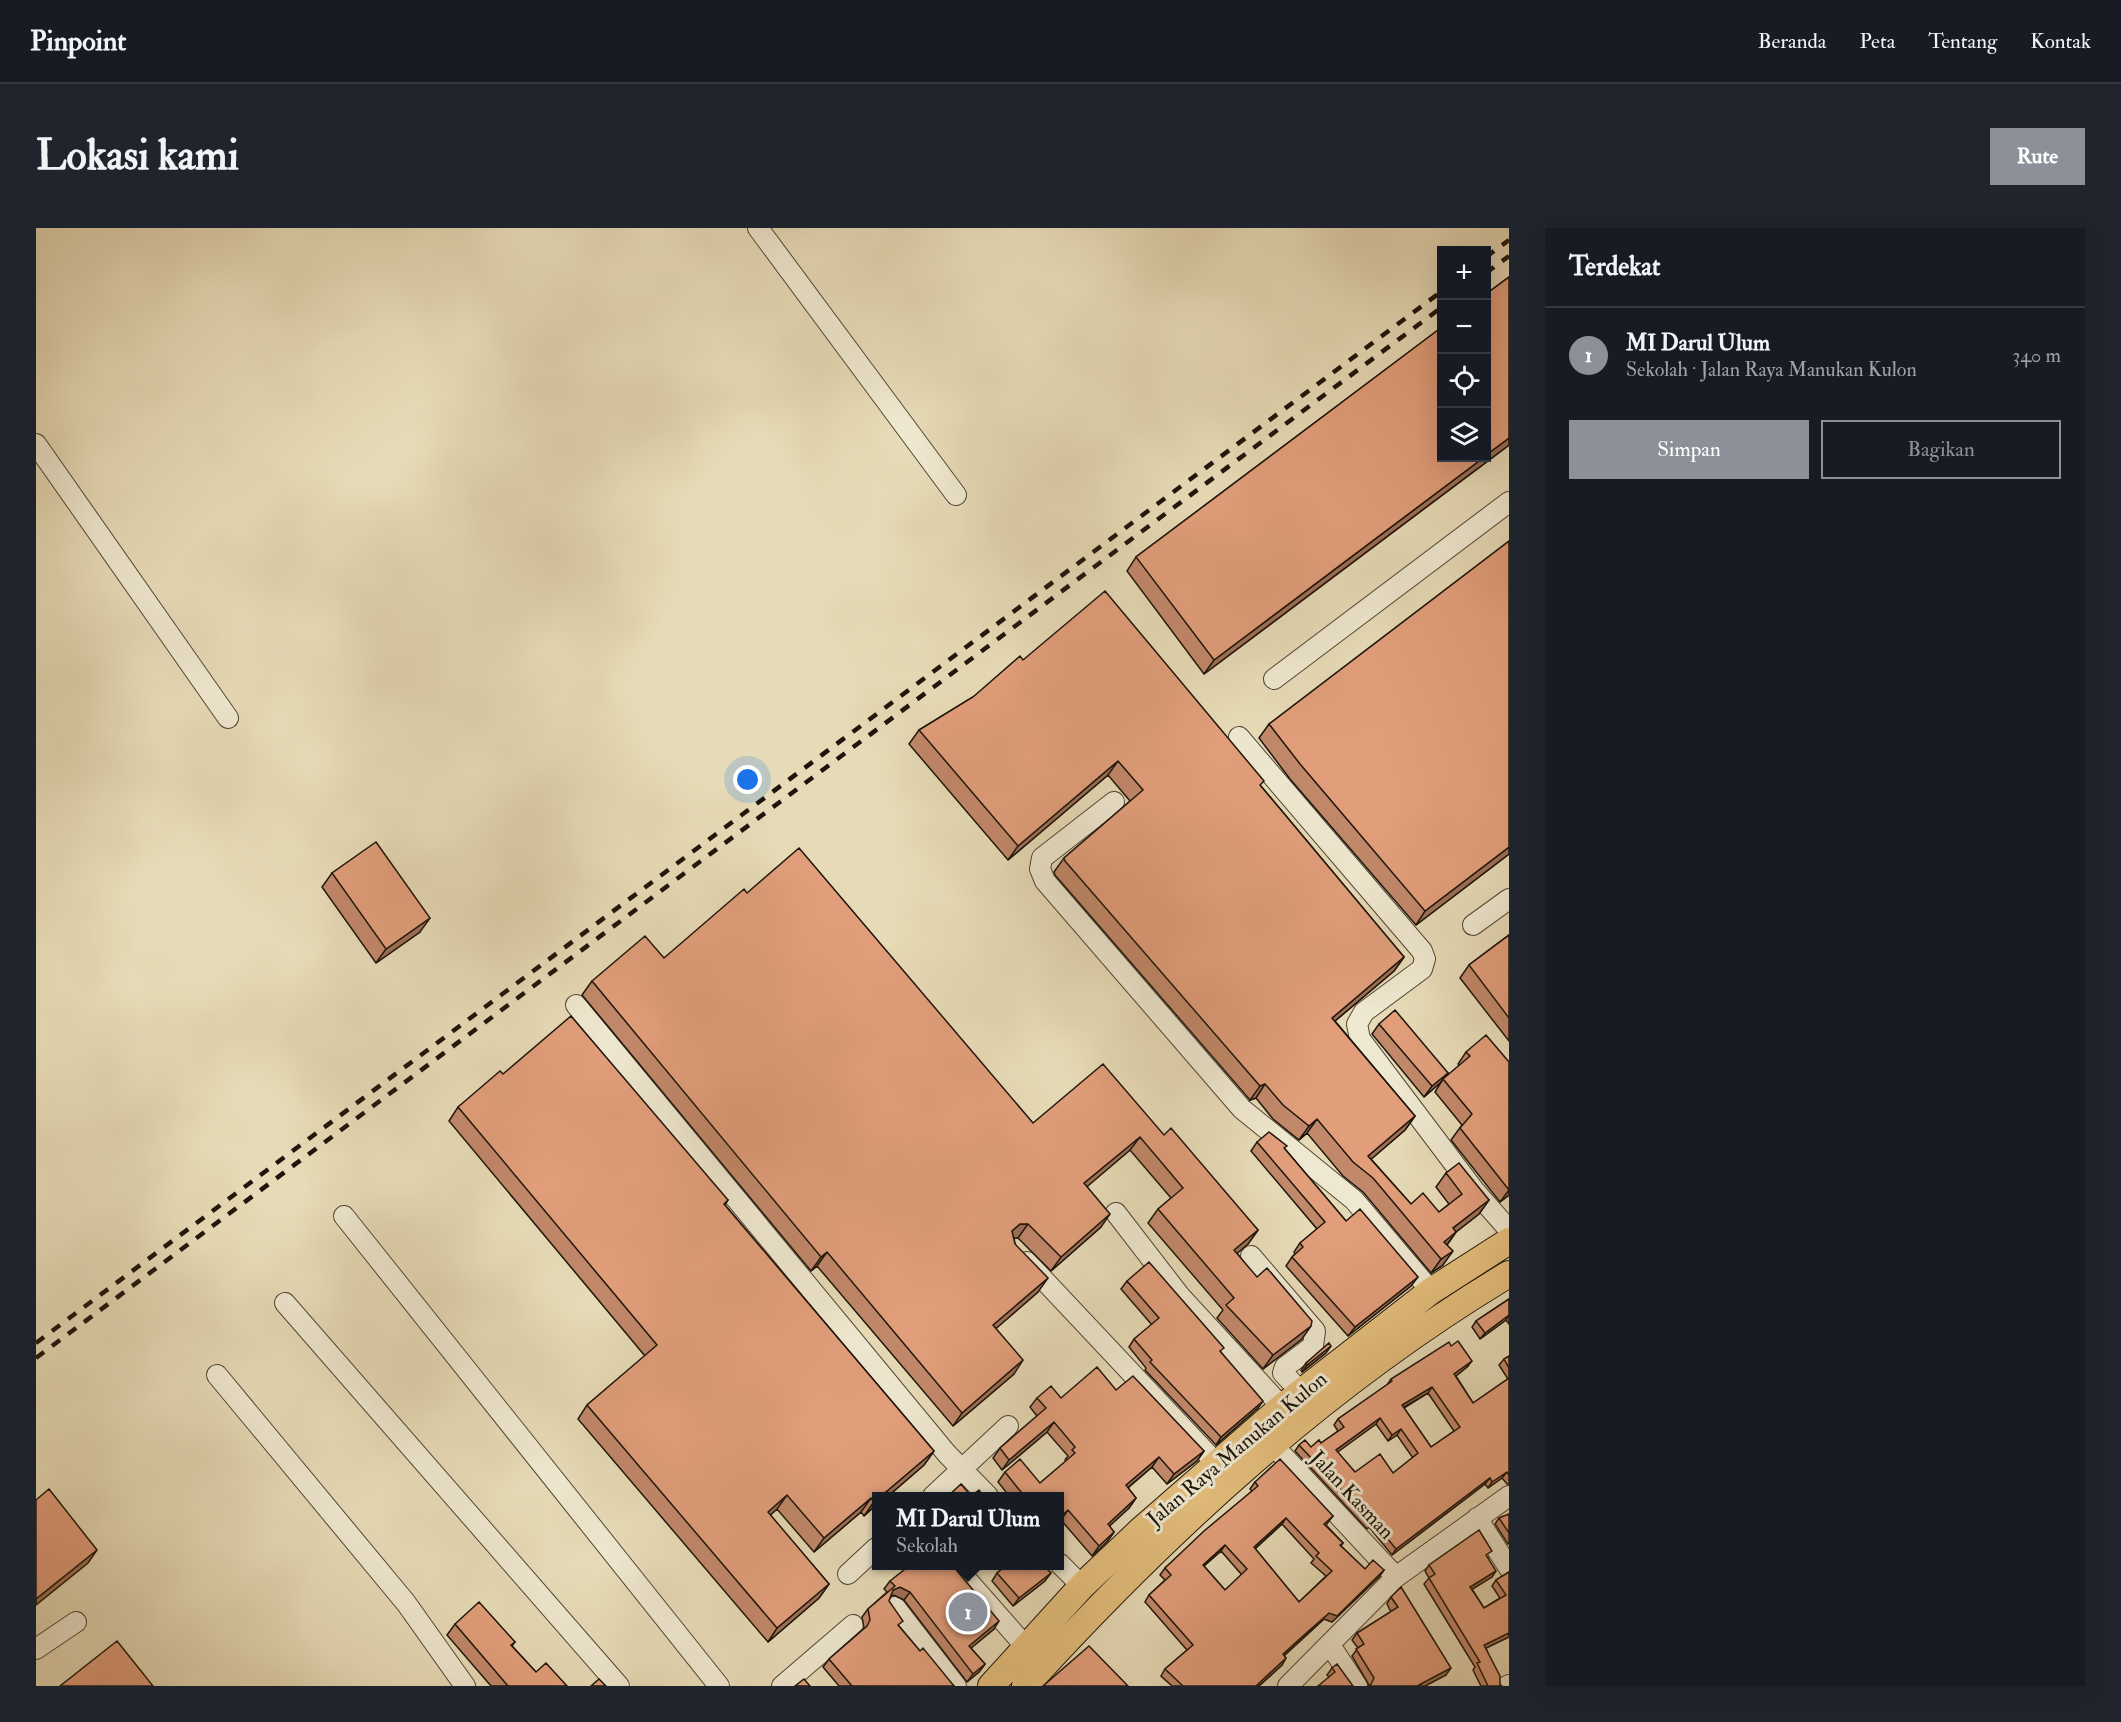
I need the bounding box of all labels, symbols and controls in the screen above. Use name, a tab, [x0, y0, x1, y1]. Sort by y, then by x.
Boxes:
text: Pinpoint	[30, 24, 126, 59]
text: Beranda	[1758, 28, 1826, 55]
text: Peta	[1859, 28, 1895, 55]
text: Tentang	[1928, 28, 1997, 55]
text: Kontak	[2030, 28, 2091, 55]
button: Rute	[1990, 128, 2085, 185]
text: Lokasi kami	[36, 130, 239, 182]
map controls	[1437, 246, 1491, 462]
button: +	[1437, 246, 1491, 300]
text: Terdekat	[1569, 251, 1660, 283]
button: −	[1437, 300, 1491, 354]
text: MI Darul Ulum	[1626, 329, 1770, 357]
text: 1	[1585, 343, 1592, 368]
text: 340 m	[2013, 343, 2061, 368]
button: locate	[1437, 354, 1491, 408]
text: Sekolah · Jalan Raya Manukan Kulon	[1626, 357, 1917, 382]
button: layers	[1437, 408, 1491, 462]
button: Simpan	[1569, 420, 1809, 479]
button: Bagikan	[1821, 420, 2061, 479]
your location	[733, 765, 762, 794]
street label: Jalan Raya Manukan Kulon	[1141, 1366, 1333, 1533]
street label: Jalan Kasman	[1303, 1444, 1400, 1545]
popup	[872, 1492, 1064, 1570]
text: MI Darul Ulum	[896, 1505, 1040, 1533]
text: Sekolah	[896, 1533, 958, 1558]
pin: 1	[948, 1590, 988, 1634]

